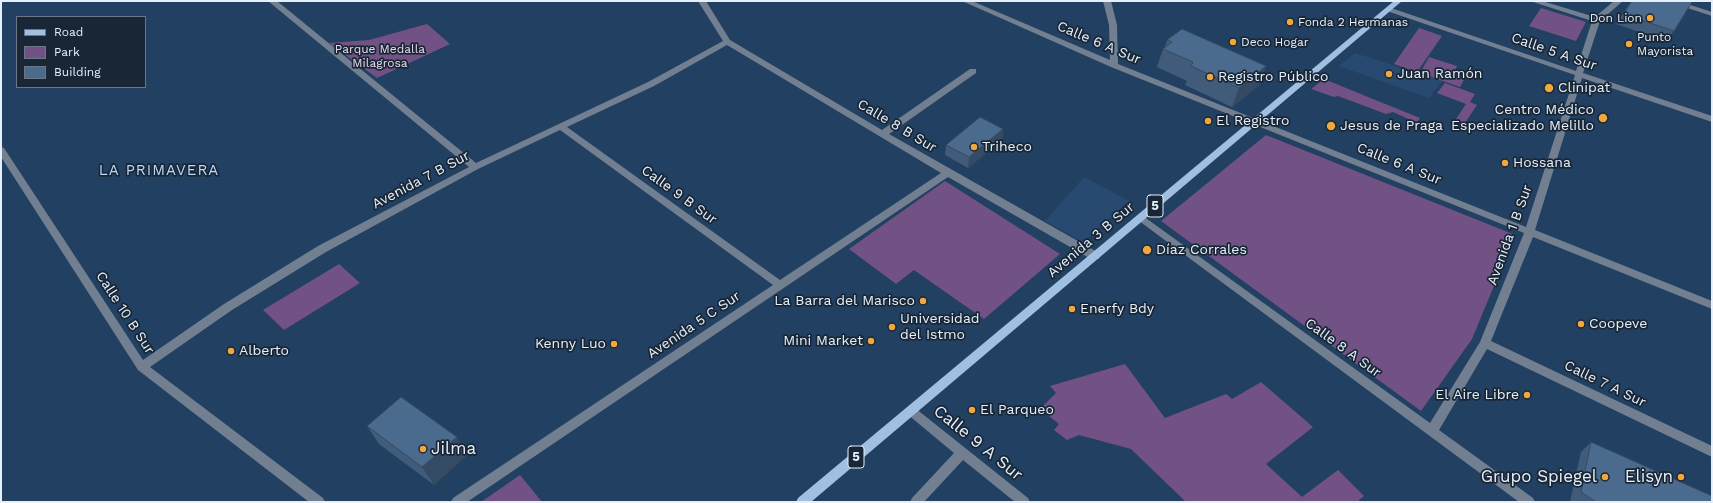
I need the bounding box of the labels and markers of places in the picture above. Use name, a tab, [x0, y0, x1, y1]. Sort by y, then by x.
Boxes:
place label: Don Lion	[1590, 11, 1642, 25]
marker: Don Lion	[1645, 13, 1655, 23]
place label: Fonda 2 Hermanas	[1298, 15, 1408, 29]
marker: Fonda 2 Hermanas	[1285, 17, 1295, 27]
place label: Punto Mayorista	[1637, 30, 1693, 58]
place label: Deco Hogar	[1241, 35, 1309, 49]
marker: Deco Hogar	[1228, 37, 1238, 47]
marker: Punto Mayorista	[1624, 39, 1634, 49]
place label: Juan Ramón	[1397, 66, 1482, 82]
place label: Registro Público	[1218, 69, 1328, 85]
marker: Juan Ramón	[1384, 69, 1394, 79]
marker: Registro Público	[1205, 72, 1215, 82]
place label: Clinipat	[1558, 80, 1610, 96]
marker: Clinipat	[1543, 82, 1555, 94]
place label: Centro Médico Especializado Melillo	[1451, 102, 1594, 134]
marker: Centro Médico Especializado Melillo	[1597, 112, 1609, 124]
place label: El Registro	[1216, 113, 1289, 129]
marker: El Registro	[1203, 116, 1213, 126]
place label: Jesus de Praga	[1340, 118, 1443, 134]
marker: Jesus de Praga	[1325, 120, 1337, 132]
place label: Triheco	[982, 139, 1032, 155]
marker: Triheco	[969, 142, 979, 152]
place label: Hossana	[1513, 155, 1571, 171]
marker: Hossana	[1500, 158, 1510, 168]
place label: Díaz Corrales	[1156, 242, 1247, 258]
marker: Díaz Corrales	[1141, 244, 1153, 256]
place label: La Barra del Marisco	[774, 293, 915, 309]
marker: La Barra del Marisco	[918, 296, 928, 306]
place label: Enerfy Bdy	[1080, 301, 1154, 317]
marker: Enerfy Bdy	[1067, 304, 1077, 314]
place label: Universidad del Istmo	[900, 311, 980, 344]
place label: Coopeve	[1589, 316, 1647, 332]
marker: Coopeve	[1576, 319, 1586, 329]
marker: Universidad del Istmo	[887, 322, 897, 332]
place label: Mini Market	[783, 333, 863, 349]
place label: Kenny Luo	[535, 336, 606, 352]
marker: Mini Market	[866, 336, 876, 346]
marker: Kenny Luo	[609, 339, 619, 349]
place label: Alberto	[239, 343, 289, 359]
marker: Alberto	[226, 346, 236, 356]
place label: El Aire Libre	[1435, 387, 1519, 403]
marker: El Aire Libre	[1522, 390, 1532, 400]
place label: El Parqueo	[980, 402, 1054, 418]
marker: El Parqueo	[967, 405, 977, 415]
place label: Jilma	[431, 439, 476, 459]
marker: Jilma	[418, 444, 428, 454]
place label: Grupo Spiegel	[1481, 467, 1597, 487]
place label: Elisyn	[1625, 467, 1673, 487]
marker: Grupo Spiegel	[1600, 472, 1610, 482]
marker: Elisyn	[1676, 472, 1686, 482]

